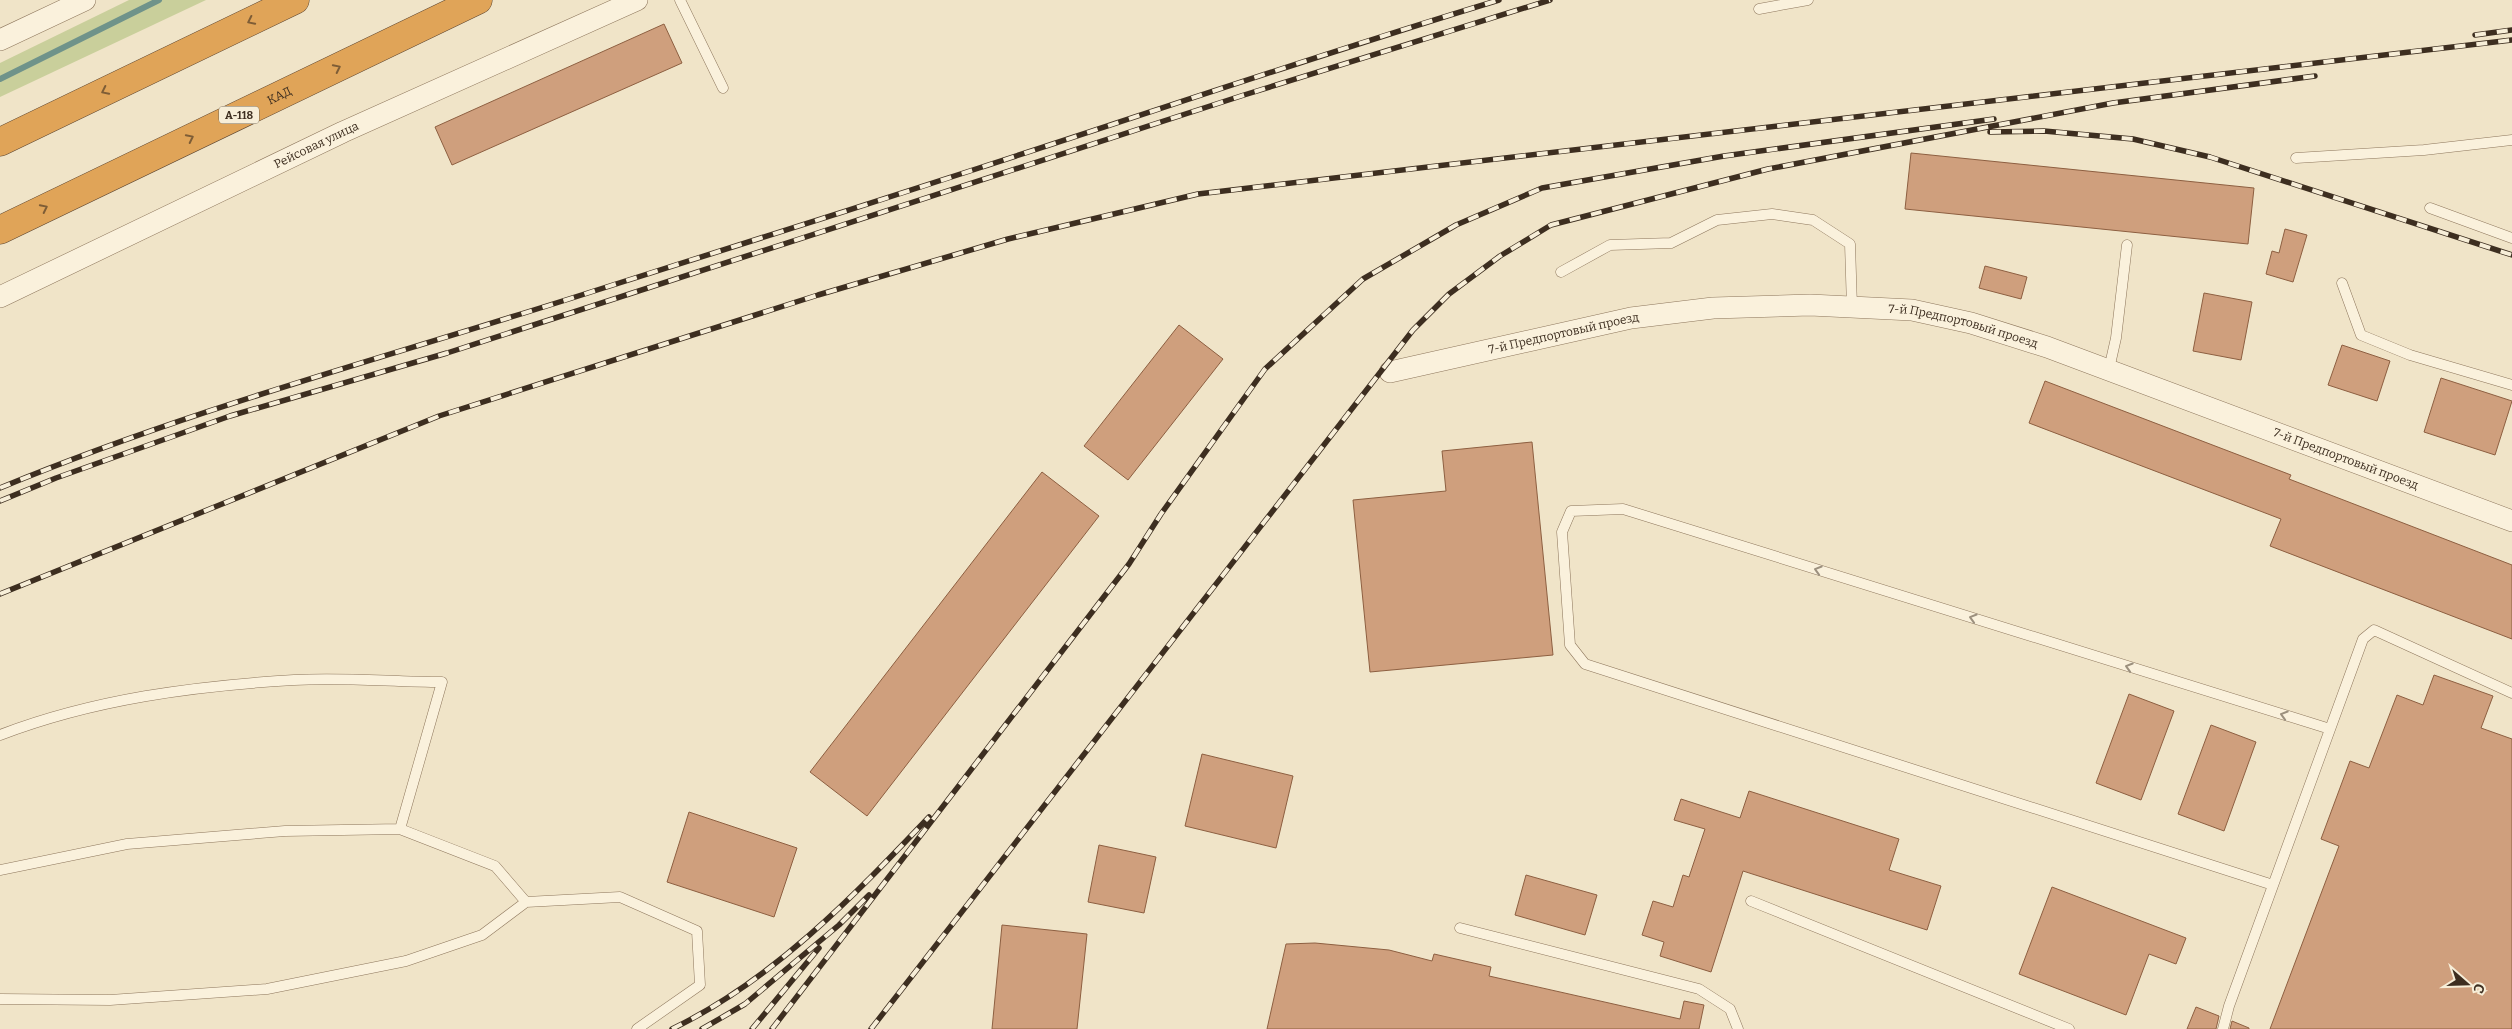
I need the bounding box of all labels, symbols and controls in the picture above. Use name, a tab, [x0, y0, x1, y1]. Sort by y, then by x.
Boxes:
one-way arrow	[248, 15, 257, 25]
one-way arrow	[332, 64, 341, 74]
street label: КАД	[265, 84, 294, 107]
one-way arrow	[101, 85, 110, 96]
road number: А-118	[219, 106, 259, 124]
street label: Рейсовая улица	[272, 119, 361, 171]
one-way arrow	[185, 134, 194, 144]
one-way arrow	[39, 204, 48, 215]
street label: 7-й Предпортовый проезд	[1888, 302, 2040, 351]
street label: 7-й Предпортовый проезд	[1487, 310, 1640, 357]
street label: 7-й Предпортовый проезд	[2271, 425, 2420, 492]
one-way arrow	[1815, 565, 1823, 575]
one-way arrow	[1970, 614, 1978, 624]
one-way arrow	[2125, 662, 2133, 672]
one-way arrow	[2280, 711, 2288, 721]
north arrow	[2442, 959, 2492, 1009]
text: С	[2469, 981, 2488, 995]

